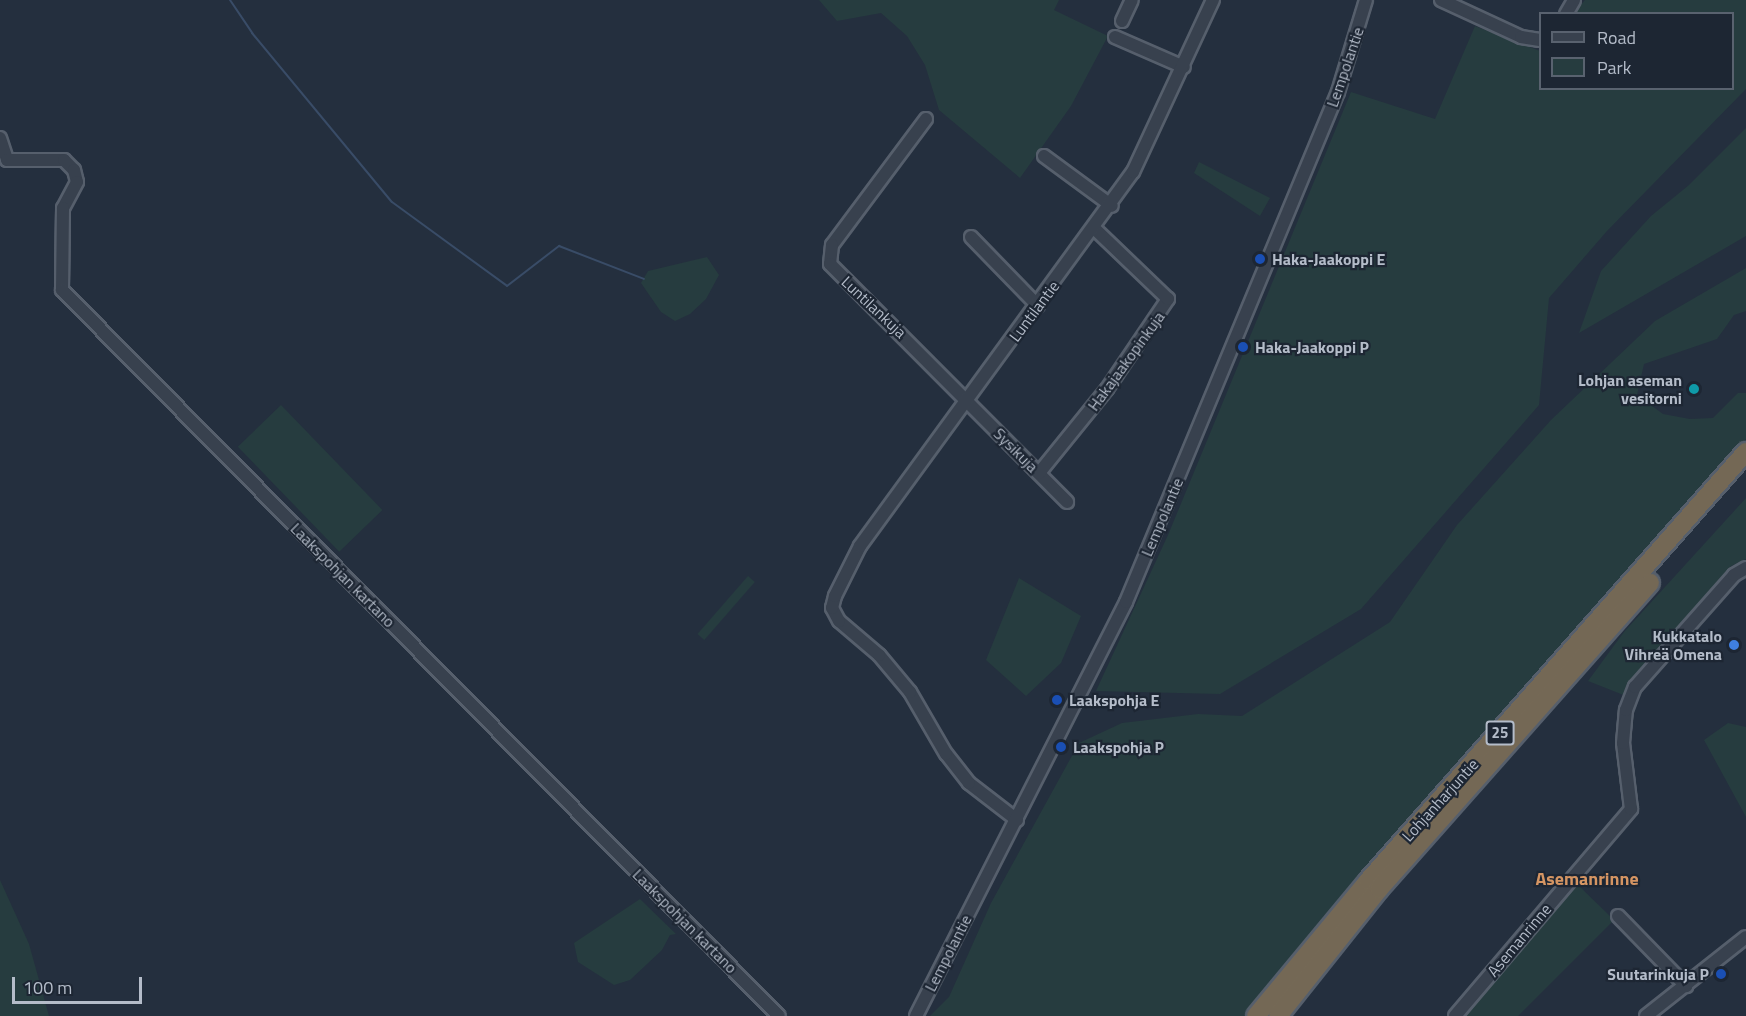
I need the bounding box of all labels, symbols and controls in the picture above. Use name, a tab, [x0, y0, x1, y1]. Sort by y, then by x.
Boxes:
legend	[1539, 12, 1734, 90]
street label: Lempolantie	[1322, 24, 1368, 110]
text: Road	[1597, 24, 1636, 51]
text: Park	[1597, 54, 1631, 81]
place label: Haka-Jaakoppi E	[1272, 249, 1385, 269]
marker: Haka-Jaakoppi E	[1253, 252, 1267, 266]
street label: Luntilankuja	[838, 272, 910, 342]
street label: Luntilantie	[1005, 277, 1063, 345]
street label: Hakajaakopinkuja	[1084, 308, 1168, 414]
place label: Haka-Jaakoppi P	[1255, 337, 1369, 357]
marker: Haka-Jaakoppi P	[1236, 340, 1250, 354]
place label: Lohjan aseman vesitorni	[1578, 370, 1682, 408]
marker: Lohjan aseman vesitorni	[1687, 382, 1701, 396]
street label: Sysikuja	[990, 424, 1042, 476]
street label: Lempolantie	[1137, 475, 1187, 559]
street label: Laakspohjan kartano	[287, 519, 399, 631]
place label: Kukkatalo Vihreä Omena	[1625, 626, 1722, 664]
marker: Kukkatalo Vihreä Omena	[1727, 638, 1741, 652]
place label: Laakspohja E	[1069, 690, 1159, 710]
marker: Laakspohja E	[1050, 693, 1064, 707]
road number: 25	[1485, 721, 1515, 745]
place label: Laakspohja P	[1073, 737, 1164, 757]
marker: Laakspohja P	[1054, 740, 1068, 754]
street label: Lohjanharjuntie	[1398, 755, 1482, 845]
street label: Laakspohjan kartano	[629, 865, 741, 977]
district label: Asemanrinne	[1535, 868, 1639, 890]
street label: Asemanrinne	[1483, 900, 1555, 980]
street label: Lempolantie	[921, 911, 975, 995]
place label: Suutarinkuja P	[1607, 964, 1709, 984]
scale bar	[15, 965, 146, 1003]
marker: Suutarinkuja P	[1714, 967, 1728, 981]
text: 100 m	[23, 974, 72, 1001]

